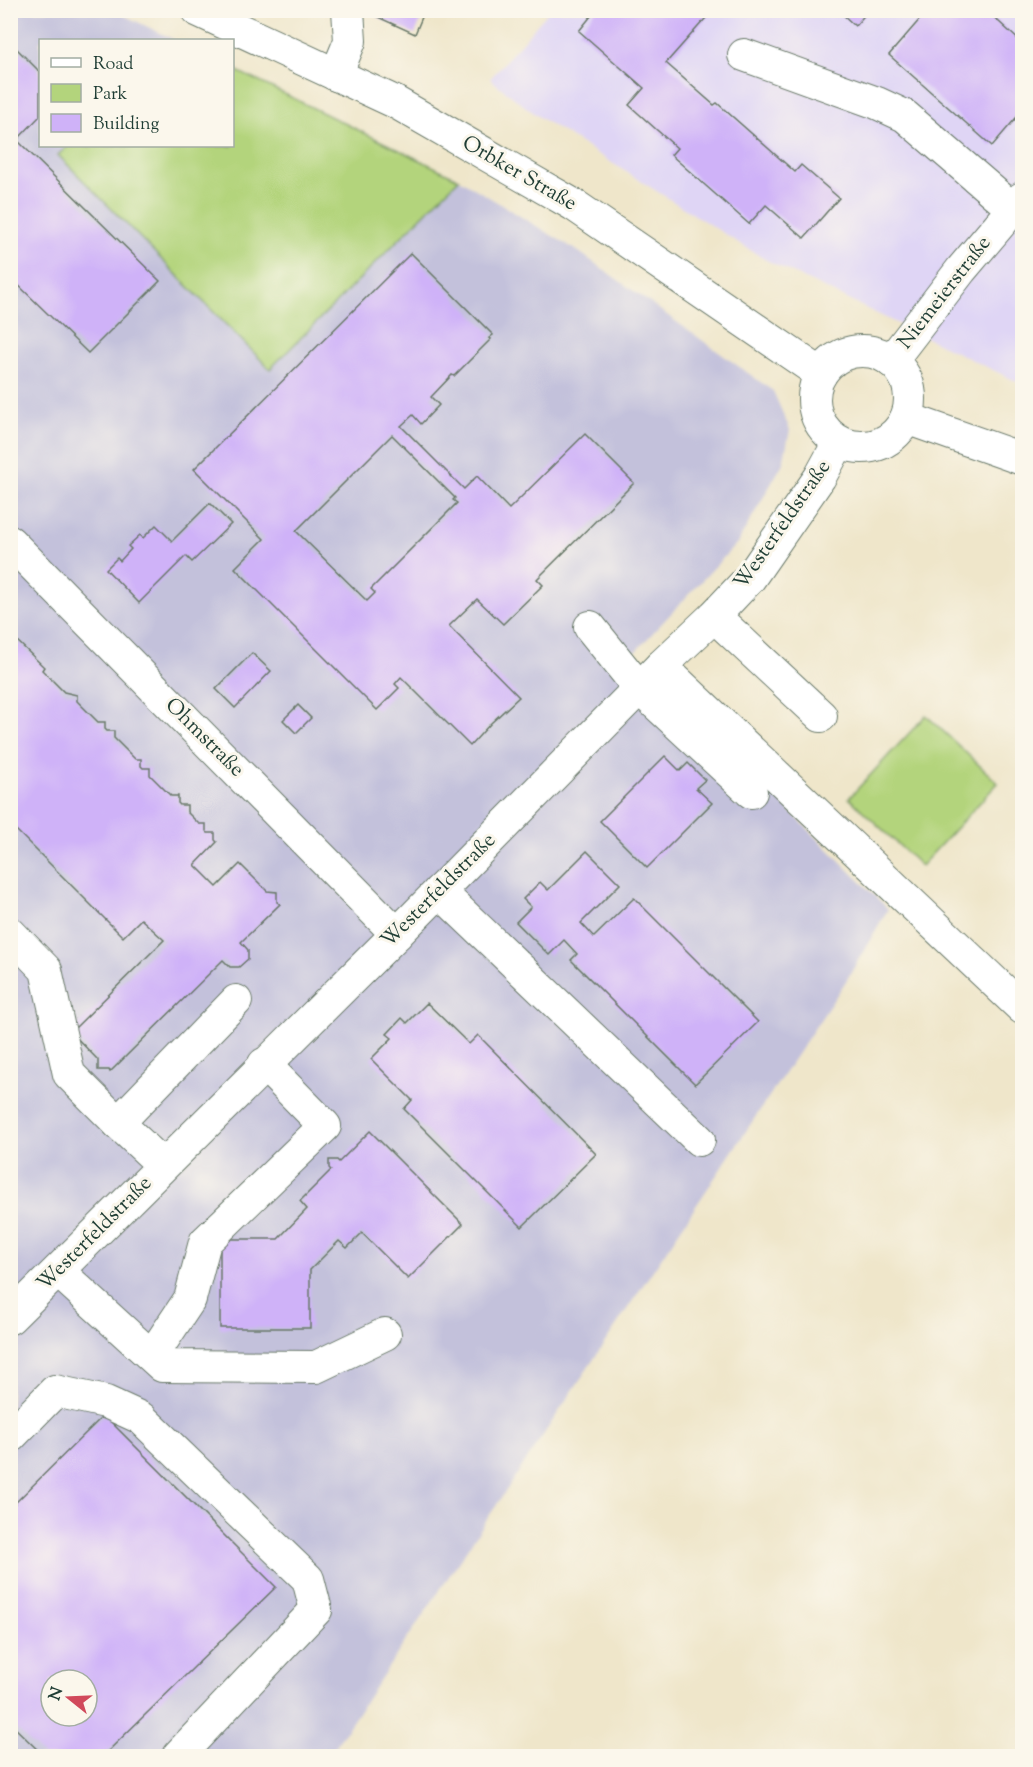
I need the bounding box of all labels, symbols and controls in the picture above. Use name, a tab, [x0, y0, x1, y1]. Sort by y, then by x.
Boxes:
legend	[39, 39, 234, 147]
text: Road	[93, 52, 133, 78]
text: Park	[93, 82, 128, 108]
text: Building	[93, 112, 159, 138]
street label: Orbker Straße	[456, 129, 582, 219]
street label: Niemeierstraße	[891, 230, 999, 356]
street label: Westerfeldstraße	[727, 454, 839, 596]
street label: Ohmstraße	[158, 692, 250, 784]
street label: Westerfeldstraße	[375, 827, 503, 955]
street label: Westerfeldstraße	[31, 1170, 159, 1298]
north arrow	[39, 1668, 99, 1728]
text: N	[44, 1684, 70, 1704]

